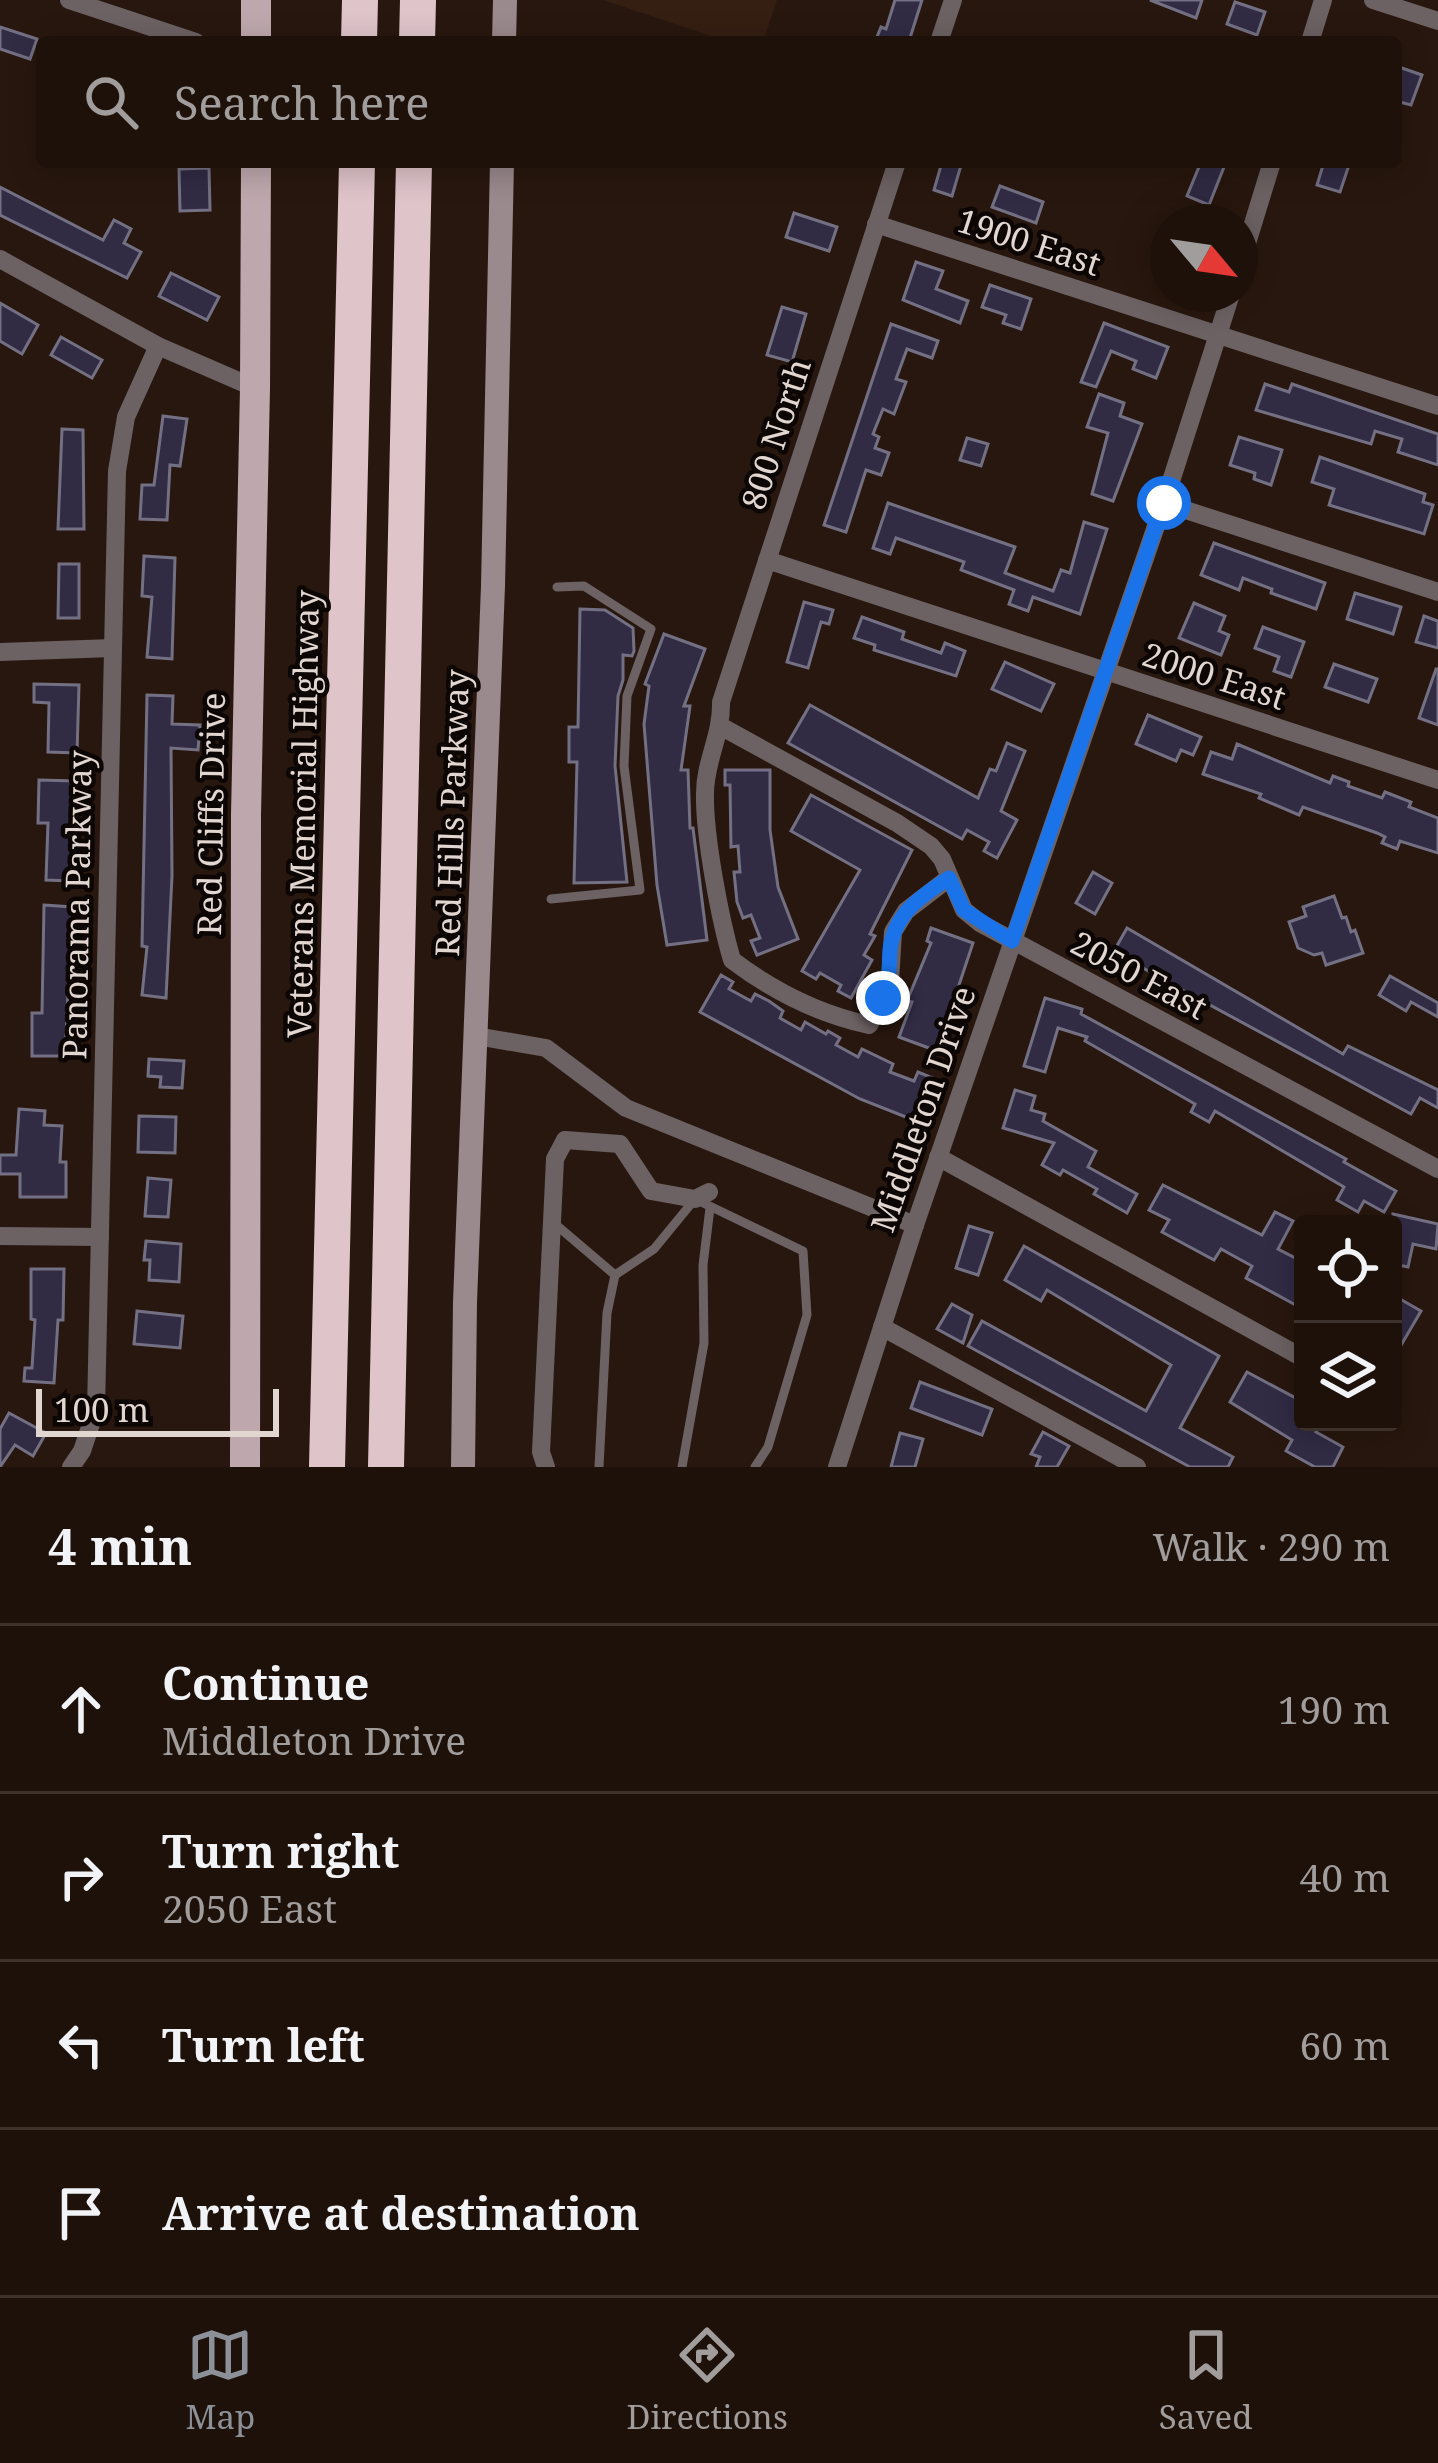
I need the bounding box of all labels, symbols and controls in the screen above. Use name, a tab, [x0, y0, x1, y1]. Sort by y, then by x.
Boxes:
search box	[36, 36, 1402, 168]
icon: search	[78, 69, 144, 135]
text: Search here	[174, 72, 429, 133]
street label: 1900 East	[952, 197, 1106, 286]
north arrow	[1150, 204, 1258, 312]
street label: 800 North	[730, 353, 821, 515]
route start	[1137, 476, 1191, 530]
street label: Veterans Memorial Highway	[276, 589, 329, 1038]
street label: 2000 East	[1137, 631, 1291, 720]
street label: Red Hills Parkway	[424, 668, 479, 957]
street label: Red Cliffs Drive	[186, 692, 235, 936]
street label: Panorama Parkway	[51, 750, 102, 1060]
street label: 2050 East	[1063, 920, 1215, 1029]
route end	[856, 971, 910, 1025]
street label: Middleton Drive	[859, 980, 986, 1238]
map controls	[1294, 1215, 1402, 1431]
button: locate	[1294, 1215, 1402, 1323]
button: layers	[1294, 1323, 1402, 1431]
scale bar	[36, 1383, 279, 1436]
text: 100 m	[54, 1387, 149, 1432]
text: 4 min	[48, 1510, 192, 1580]
text: Walk · 290 m	[1153, 1519, 1390, 1572]
text: Continue	[162, 1652, 370, 1713]
icon: ahead	[48, 1676, 114, 1742]
text: 190 m	[1278, 1682, 1390, 1735]
text: Middleton Drive	[162, 1713, 466, 1766]
text: Turn right	[162, 1820, 399, 1881]
icon: right	[48, 1844, 114, 1910]
text: 40 m	[1299, 1850, 1390, 1903]
text: 2050 East	[162, 1881, 337, 1934]
icon: left	[48, 2012, 114, 2078]
text: Turn left	[162, 2014, 365, 2075]
text: 60 m	[1299, 2018, 1390, 2071]
icon: arrive	[48, 2180, 114, 2246]
text: Arrive at destination	[162, 2182, 640, 2243]
tab: Map	[186, 2322, 255, 2439]
tab: Directions	[626, 2322, 788, 2439]
tab: Saved	[1159, 2322, 1252, 2439]

